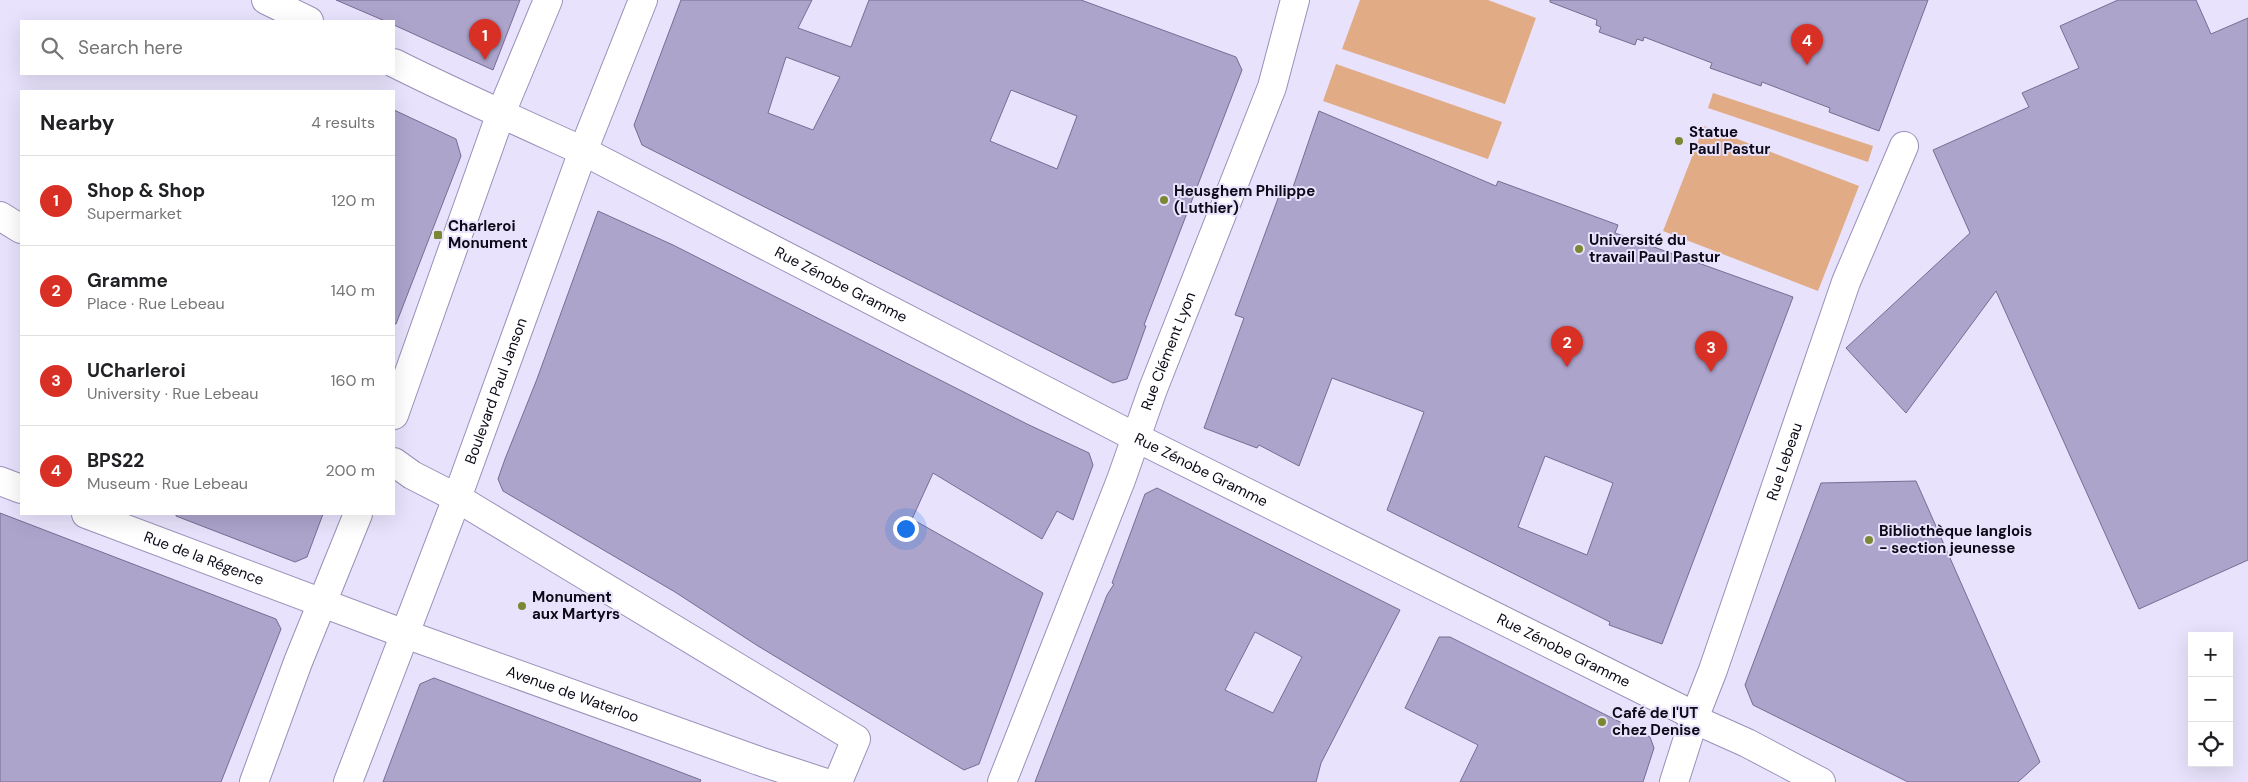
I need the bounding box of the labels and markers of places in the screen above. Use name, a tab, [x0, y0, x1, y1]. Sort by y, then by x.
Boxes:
pin: 1	[469, 19, 501, 60]
pin: 4	[1791, 24, 1823, 65]
place label: Statue Paul Pastur	[1689, 122, 1770, 159]
marker: Statue Paul Pastur	[1673, 135, 1685, 147]
place label: Heusghem Philippe (Luthier)	[1174, 181, 1315, 218]
marker: Heusghem Philippe (Luthier)	[1158, 194, 1170, 206]
place label: Charleroi Monument	[448, 216, 528, 253]
marker: Charleroi Monument	[432, 229, 444, 241]
place label: Université du travail Paul Pastur	[1589, 230, 1720, 267]
marker: Université du travail Paul Pastur	[1573, 243, 1585, 255]
pin: 2	[1551, 326, 1583, 367]
pin: 3	[1695, 331, 1727, 372]
place label: Bibliothèque langlois - section jeunesse	[1879, 521, 2032, 558]
marker: Bibliothèque langlois - section jeunesse	[1863, 534, 1875, 546]
place label: Monument aux Martyrs	[532, 587, 620, 624]
marker: Monument aux Martyrs	[516, 600, 528, 612]
place label: Café de l'UT chez Denise	[1612, 703, 1700, 740]
marker: Café de l'UT chez Denise	[1596, 716, 1608, 728]

